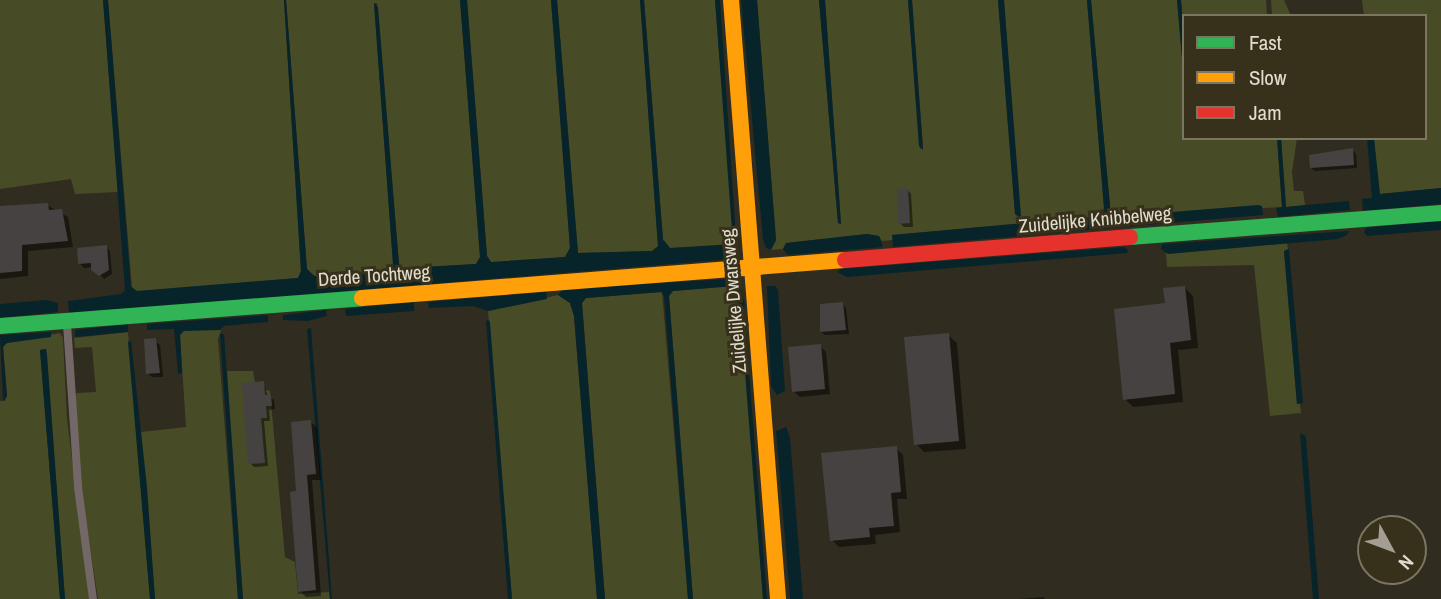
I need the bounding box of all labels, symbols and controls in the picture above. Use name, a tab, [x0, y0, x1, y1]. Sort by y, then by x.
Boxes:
legend	[1182, 14, 1427, 140]
text: Fast	[1249, 28, 1282, 57]
text: Slow	[1249, 63, 1286, 92]
text: Jam	[1249, 98, 1282, 127]
street label: Zuidelijke Knibbelweg	[1018, 202, 1172, 238]
street label: Zuidelijke Dwarsweg	[716, 228, 752, 374]
street label: Derde Tochtweg	[317, 261, 431, 291]
north arrow	[1357, 515, 1427, 585]
text: N	[1393, 550, 1420, 575]

